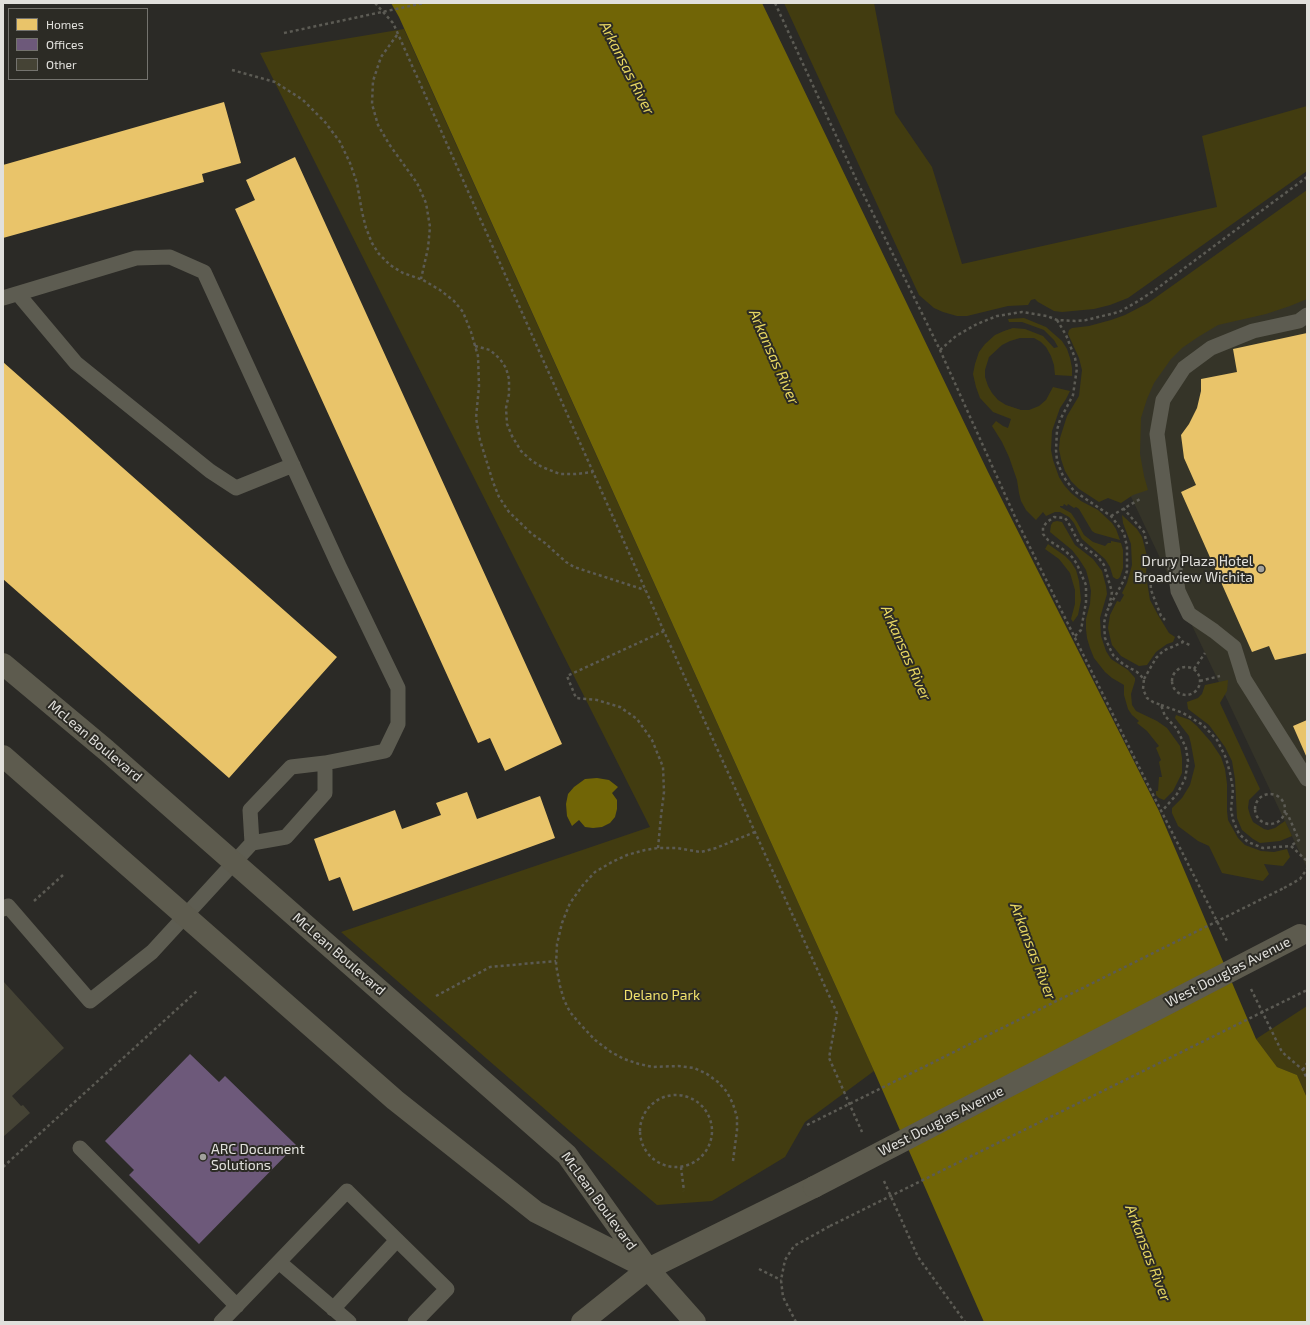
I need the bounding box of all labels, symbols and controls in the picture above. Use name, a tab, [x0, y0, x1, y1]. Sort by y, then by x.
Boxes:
legend	[8, 8, 148, 80]
text: Homes	[46, 17, 84, 31]
water label: Arkansas River	[596, 18, 658, 118]
text: Offices	[46, 37, 83, 51]
text: Other	[46, 57, 77, 71]
water label: Arkansas River	[745, 307, 803, 407]
place label: Drury Plaza Hotel Broadview Wichita	[1134, 553, 1253, 586]
marker: Drury Plaza Hotel Broadview Wichita	[1256, 564, 1266, 574]
water label: Arkansas River	[877, 603, 935, 703]
street label: McLean Boulevard	[45, 697, 145, 785]
water label: Arkansas River	[1006, 900, 1060, 1002]
street label: McLean Boulevard	[289, 909, 389, 999]
street label: West Douglas Avenue	[1163, 933, 1293, 1011]
park label: Delano Park	[624, 987, 700, 1003]
street label: West Douglas Avenue	[876, 1082, 1006, 1160]
place label: ARC Document Solutions	[211, 1141, 305, 1174]
street label: McLean Boulevard	[558, 1149, 640, 1253]
marker: ARC Document Solutions	[198, 1152, 208, 1162]
water label: Arkansas River	[1121, 1202, 1175, 1304]

